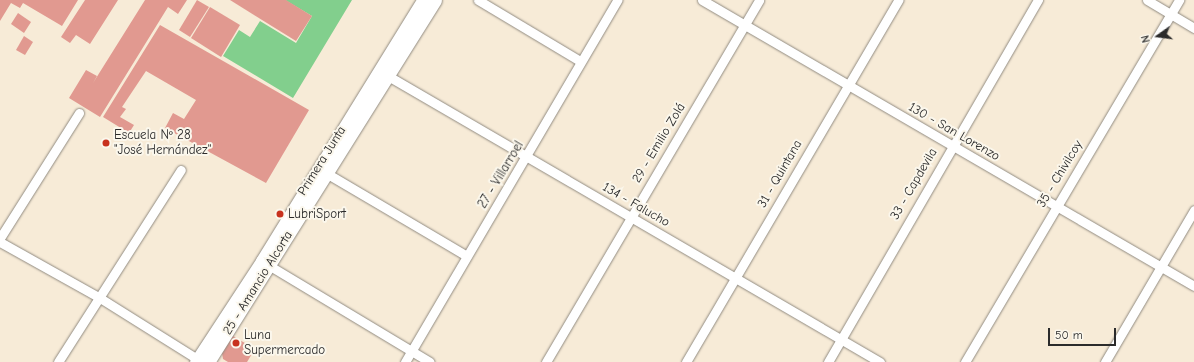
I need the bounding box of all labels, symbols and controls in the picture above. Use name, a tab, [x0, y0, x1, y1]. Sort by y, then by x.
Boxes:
north arrow	[1138, 16, 1178, 56]
text: N	[1139, 34, 1153, 44]
street label: 29 - Emilio Zolá	[629, 100, 689, 186]
street label: 130 - San Lorenzo	[906, 100, 1002, 164]
street label: Primera Junta	[295, 124, 349, 198]
place label: Escuela Nº 28 "José Hernández"	[114, 128, 211, 159]
street label: 31 - Quintana	[754, 137, 806, 211]
marker: Escuela Nº 28 "José Hernández"	[101, 138, 111, 148]
street label: 35 - Chivilcoy	[1034, 138, 1086, 210]
street label: 27 - Villarroel	[475, 139, 527, 211]
street label: 33 - Capdevila	[887, 145, 941, 223]
street label: 134 - Falucho	[600, 179, 672, 231]
place label: LubriSport	[288, 206, 346, 222]
marker: LubriSport	[275, 209, 285, 219]
street label: 25 - Amancio Alcorta	[220, 228, 296, 338]
scale bar	[1050, 320, 1118, 346]
place label: Luna Supermercado	[244, 328, 325, 359]
text: 50 m	[1055, 328, 1083, 342]
marker: Luna Supermercado	[231, 338, 241, 348]

